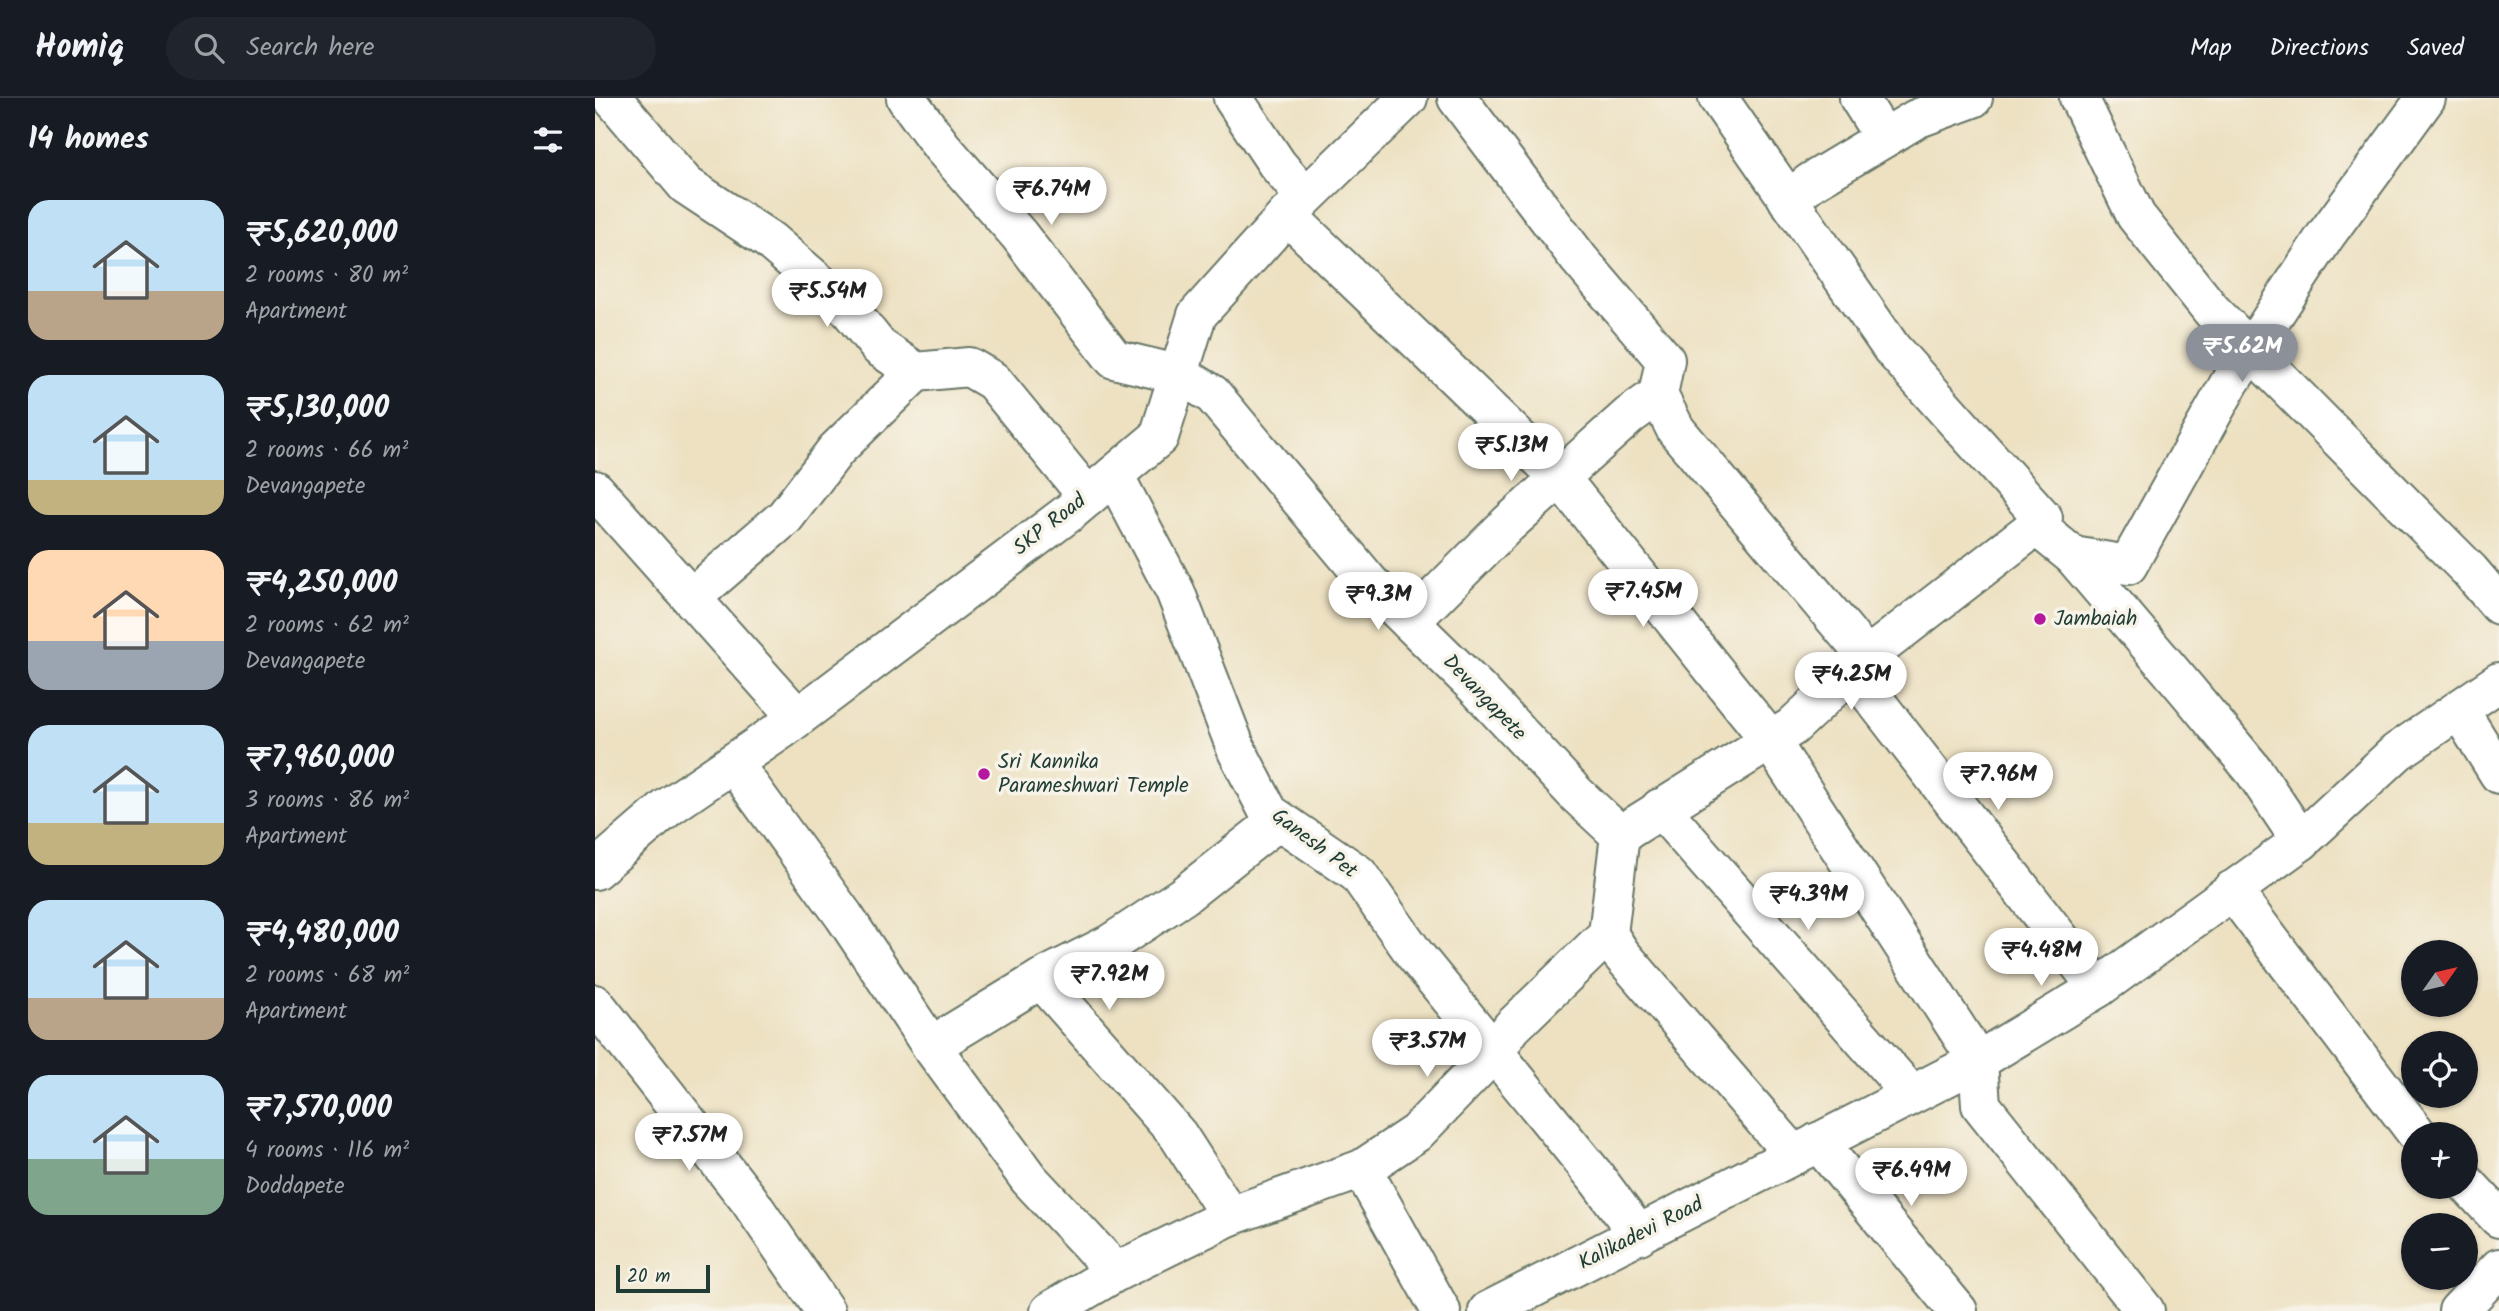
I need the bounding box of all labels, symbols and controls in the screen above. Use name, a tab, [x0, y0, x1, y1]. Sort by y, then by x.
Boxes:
search box	[166, 17, 656, 80]
text: Homiq	[35, 22, 124, 75]
text: Search here	[246, 27, 374, 69]
icon: search	[190, 29, 228, 67]
text: Map	[2190, 29, 2232, 68]
text: Directions	[2270, 29, 2369, 68]
text: Saved	[2407, 29, 2464, 68]
text: 14 homes	[28, 116, 149, 164]
icon: filters	[529, 121, 567, 159]
pin: ₹6.74M	[994, 167, 1108, 227]
text: ₹6.74M	[1012, 172, 1090, 208]
text: ₹5,620,000	[245, 210, 397, 258]
icon: home	[84, 228, 168, 312]
text: 2 rooms · 80 m²	[245, 258, 408, 294]
pin: ₹5.54M	[770, 270, 884, 329]
text: ₹5.54M	[788, 274, 866, 310]
text: Apartment	[245, 294, 347, 330]
pin: ₹5.62M	[2185, 324, 2299, 384]
text: ₹5.62M	[2202, 329, 2282, 365]
text: ₹5,130,000	[245, 385, 389, 433]
icon: home	[84, 403, 168, 487]
pin: ₹5.13M	[1454, 424, 1568, 483]
text: ₹5.13M	[1474, 428, 1548, 464]
text: 2 rooms · 66 m²	[245, 433, 408, 469]
text: Devangapete	[245, 469, 365, 505]
street label: SKP Road	[1006, 485, 1094, 564]
text: ₹4,250,000	[245, 560, 397, 608]
pin: ₹7.45M	[1586, 570, 1700, 629]
pin: ₹9.3M	[1329, 573, 1427, 632]
text: ₹7.45M	[1604, 574, 1682, 610]
text: ₹9.3M	[1344, 577, 1412, 613]
icon: home	[84, 578, 168, 662]
place label: Jambaiah	[2054, 603, 2137, 636]
text: 2 rooms · 62 m²	[245, 608, 409, 644]
marker: Jambaiah	[2032, 611, 2048, 627]
text: Devangapete	[245, 644, 365, 680]
street label: Devangapete	[1434, 647, 1534, 749]
pin: ₹4.25M	[1794, 652, 1908, 712]
text: ₹4.25M	[1811, 657, 1891, 693]
text: ₹7,960,000	[245, 735, 394, 783]
place label: Sri Kannika Parameshwari Temple	[998, 746, 1189, 803]
pin: ₹7.96M	[1941, 752, 2055, 812]
icon: home	[84, 753, 168, 837]
text: ₹7.96M	[1959, 757, 2037, 793]
marker: Sri Kannika Parameshwari Temple	[976, 766, 992, 782]
text: 3 rooms · 86 m²	[245, 783, 409, 819]
street label: Ganesh Pet	[1264, 800, 1365, 888]
text: Apartment	[245, 819, 347, 855]
pin: ₹4.39M	[1751, 872, 1865, 932]
text: ₹4.39M	[1768, 877, 1848, 913]
text: ₹4,480,000	[245, 910, 399, 958]
icon: home	[84, 928, 168, 1012]
pin: ₹4.48M	[1984, 928, 2098, 988]
text: ₹4.48M	[2000, 933, 2082, 969]
north arrow	[2401, 940, 2478, 1017]
map controls	[2401, 940, 2478, 1290]
pin: ₹7.92M	[1052, 953, 1166, 1012]
text: ₹7.92M	[1070, 957, 1148, 993]
text: 2 rooms · 68 m²	[245, 958, 409, 994]
text: Apartment	[245, 994, 347, 1030]
pin: ₹3.57M	[1370, 1020, 1484, 1079]
text: ₹3.57M	[1388, 1024, 1466, 1060]
button: locate	[2401, 1031, 2478, 1108]
text: ₹7,570,000	[245, 1085, 392, 1133]
icon: home	[84, 1103, 168, 1187]
pin: ₹7.57M	[632, 1114, 746, 1173]
text: ₹7.57M	[651, 1118, 727, 1154]
button: +	[2401, 1122, 2478, 1199]
text: 4 rooms · 116 m²	[245, 1133, 409, 1169]
pin: ₹6.49M	[1854, 1148, 1968, 1208]
text: ₹6.49M	[1871, 1153, 1951, 1189]
text: Doddapete	[245, 1169, 345, 1205]
street label: Kalikadevi Road	[1573, 1188, 1710, 1280]
button: −	[2401, 1213, 2478, 1290]
scale bar	[616, 1262, 711, 1294]
text: 20 m	[627, 1262, 670, 1292]

